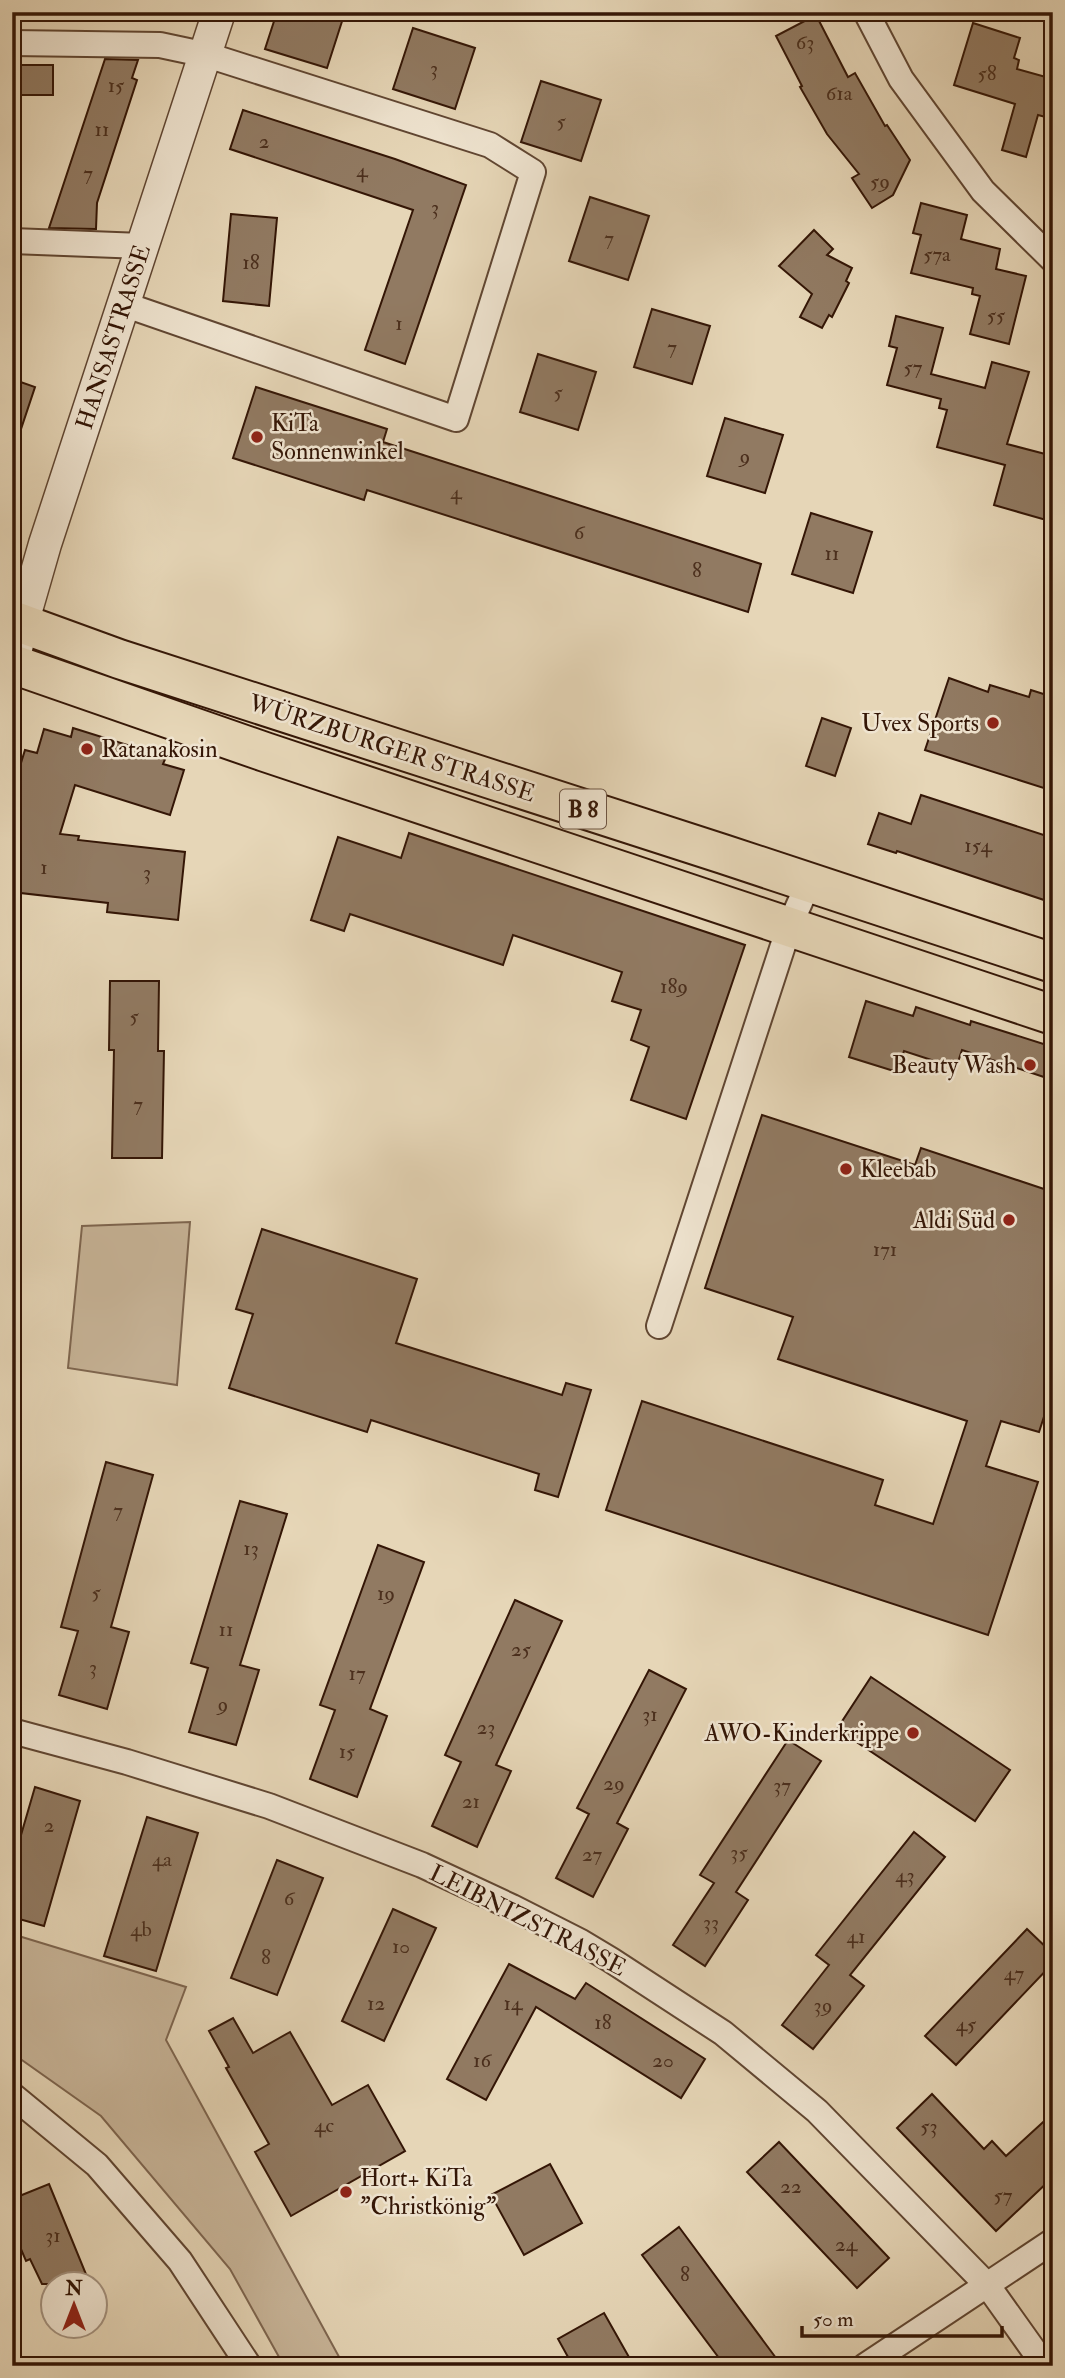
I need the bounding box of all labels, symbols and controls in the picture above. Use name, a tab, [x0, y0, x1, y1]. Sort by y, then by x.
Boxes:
house number: 63	[796, 29, 814, 56]
house number: 3	[430, 55, 438, 82]
house number: 58	[977, 60, 997, 87]
house number: 15	[108, 72, 125, 99]
house number: 61a	[826, 80, 853, 107]
house number: 5	[556, 108, 566, 135]
house number: 11	[95, 116, 110, 143]
house number: 2	[259, 128, 269, 155]
house number: 4	[356, 157, 369, 184]
house number: 7	[83, 160, 93, 187]
house number: 59	[870, 168, 890, 195]
house number: 3	[431, 194, 439, 221]
house number: 7	[604, 225, 614, 252]
street label: HANSASTRASSE	[69, 241, 158, 434]
house number: 57a	[923, 241, 951, 268]
house number: 18	[242, 249, 260, 276]
house number: 55	[987, 302, 1006, 329]
house number: 1	[395, 310, 403, 337]
house number: 7	[667, 334, 677, 361]
house number: 57	[904, 354, 923, 381]
house number: 5	[553, 379, 563, 406]
place label: KiTa Sonnenwinkel	[271, 408, 404, 467]
marker: KiTa Sonnenwinkel	[249, 429, 265, 445]
house number: 9	[738, 443, 750, 470]
house number: 4	[450, 479, 463, 506]
house number: 6	[574, 519, 586, 546]
house number: 11	[825, 540, 840, 567]
house number: 8	[692, 557, 702, 584]
street label: WÜRZBURGER STRASSE	[244, 687, 539, 809]
place label: Uvex Sports	[861, 708, 979, 739]
marker: Uvex Sports	[985, 715, 1001, 731]
place label: Ratanakosin	[101, 734, 218, 765]
marker: Ratanakosin	[79, 741, 95, 757]
road number: B 8	[560, 790, 606, 828]
house number: 154	[964, 832, 993, 859]
house number: 1	[40, 854, 48, 881]
house number: 3	[143, 859, 151, 886]
house number: 189	[660, 973, 688, 1000]
house number: 5	[129, 1003, 139, 1030]
place label: Beauty Wash	[892, 1050, 1016, 1081]
marker: Beauty Wash	[1022, 1057, 1038, 1073]
house number: 7	[133, 1091, 143, 1118]
place label: Kleebab	[860, 1154, 937, 1185]
marker: Kleebab	[838, 1161, 854, 1177]
place label: Aldi Süd	[912, 1205, 995, 1236]
marker: Aldi Süd	[1001, 1212, 1017, 1228]
house number: 171	[873, 1236, 897, 1263]
house number: 7	[113, 1497, 123, 1524]
house number: 13	[243, 1535, 259, 1562]
house number: 5	[91, 1579, 101, 1606]
house number: 19	[377, 1580, 395, 1607]
house number: 11	[219, 1616, 234, 1643]
house number: 25	[511, 1636, 532, 1663]
house number: 3	[89, 1654, 97, 1681]
house number: 17	[348, 1660, 366, 1687]
house number: 9	[216, 1691, 228, 1718]
house number: 31	[642, 1701, 658, 1728]
house number: 23	[477, 1714, 495, 1741]
place label: AWO-Kinderkrippe	[703, 1718, 899, 1749]
marker: AWO-Kinderkrippe	[905, 1725, 921, 1741]
house number: 15	[339, 1738, 356, 1765]
house number: 29	[603, 1770, 625, 1797]
house number: 37	[773, 1772, 791, 1799]
house number: 21	[462, 1788, 480, 1815]
house number: 2	[44, 1812, 54, 1839]
house number: 35	[730, 1839, 748, 1866]
house number: 27	[582, 1841, 602, 1868]
house number: 4a	[152, 1846, 172, 1873]
street label: LEIBNIZSTRASSE	[424, 1857, 631, 1983]
house number: 43	[895, 1862, 915, 1889]
house number: 6	[284, 1885, 296, 1912]
house number: 33	[703, 1909, 719, 1936]
house number: 4b	[130, 1916, 152, 1943]
house number: 41	[847, 1923, 865, 1950]
house number: 10	[392, 1933, 410, 1960]
house number: 8	[261, 1944, 271, 1971]
house number: 47	[1004, 1960, 1025, 1987]
house number: 12	[367, 1990, 385, 2017]
house number: 14	[504, 1990, 524, 2017]
house number: 39	[814, 1992, 832, 2019]
house number: 18	[594, 2009, 612, 2036]
house number: 45	[956, 2011, 977, 2038]
house number: 16	[473, 2047, 492, 2074]
house number: 20	[652, 2047, 674, 2074]
house number: 4c	[314, 2112, 334, 2139]
house number: 53	[920, 2113, 938, 2140]
place label: Hort+ KiTa "Christkönig"	[360, 2163, 497, 2222]
house number: 22	[780, 2173, 802, 2200]
house number: 57	[994, 2182, 1013, 2209]
marker: Hort+ KiTa "Christkönig"	[338, 2184, 354, 2200]
house number: 31	[45, 2222, 61, 2249]
house number: 24	[835, 2231, 859, 2258]
house number: 8	[680, 2261, 690, 2288]
north arrow	[38, 2270, 108, 2340]
text: N	[64, 2277, 83, 2301]
scale bar	[802, 2294, 1002, 2338]
text: 50 m	[813, 2306, 854, 2333]

